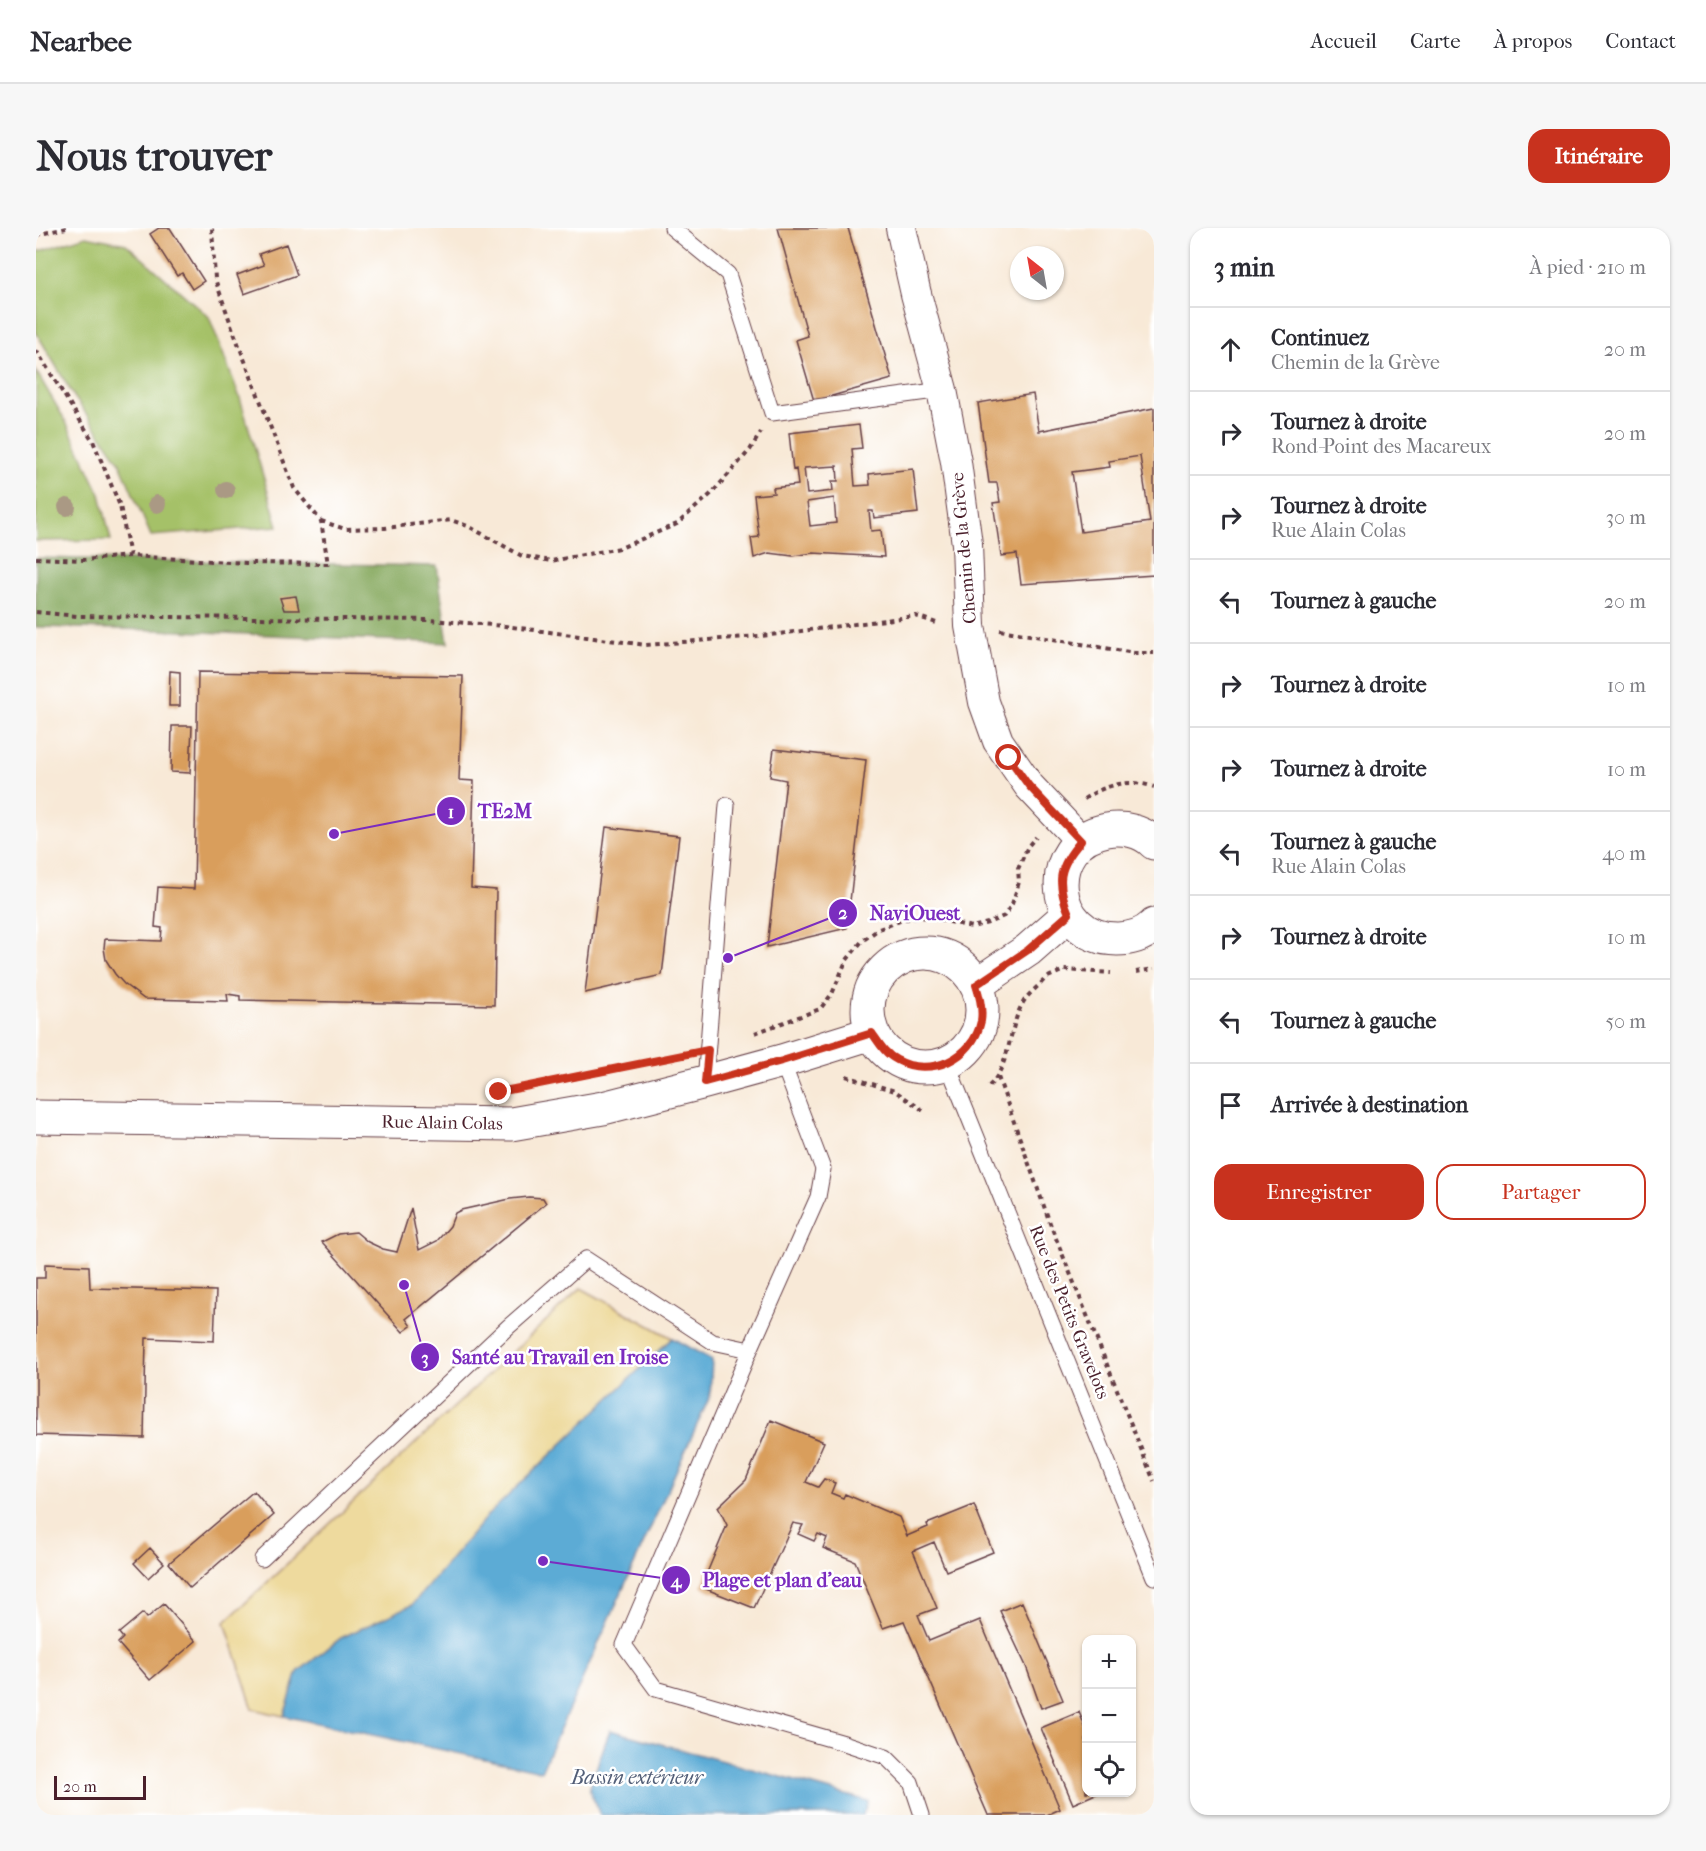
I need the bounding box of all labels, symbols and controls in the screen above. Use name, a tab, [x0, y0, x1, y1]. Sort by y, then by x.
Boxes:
text: Nearbee	[30, 25, 132, 58]
text: Accueil	[1311, 29, 1377, 53]
text: Carte	[1410, 29, 1461, 53]
text: À propos	[1494, 29, 1572, 53]
text: Contact	[1605, 29, 1676, 53]
button: Itinéraire	[1528, 129, 1670, 183]
text: Nous trouver	[36, 132, 272, 181]
north arrow	[1010, 246, 1064, 300]
text: 3 min	[1214, 252, 1275, 283]
text: À pied · 210 m	[1530, 256, 1646, 279]
text: Continuez	[1271, 325, 1369, 351]
icon: ahead	[1214, 333, 1247, 366]
text: 20 m	[1604, 338, 1646, 361]
text: Chemin de la Grève	[1271, 351, 1440, 374]
text: Tournez à droite	[1271, 409, 1427, 435]
icon: right	[1214, 417, 1247, 450]
text: 20 m	[1604, 422, 1646, 445]
text: Rond-Point des Macareux	[1271, 435, 1491, 458]
street label: Chemin de la Grève	[947, 471, 981, 625]
text: Tournez à droite	[1271, 493, 1427, 519]
icon: right	[1214, 501, 1247, 534]
text: 30 m	[1606, 506, 1646, 529]
text: Rue Alain Colas	[1271, 519, 1406, 542]
icon: left	[1214, 585, 1247, 618]
text: Tournez à gauche	[1271, 588, 1436, 614]
text: 20 m	[1604, 590, 1646, 613]
icon: right	[1214, 669, 1247, 702]
text: Tournez à droite	[1271, 672, 1427, 698]
text: 10 m	[1607, 674, 1646, 697]
route start	[995, 744, 1021, 770]
icon: right	[1214, 753, 1247, 786]
text: Tournez à droite	[1271, 756, 1427, 782]
text: 10 m	[1607, 758, 1646, 781]
callout: TE2M	[436, 792, 544, 830]
text: TE2M	[477, 800, 533, 823]
text: 1	[448, 802, 454, 823]
text: Tournez à gauche	[1271, 829, 1436, 855]
icon: left	[1214, 837, 1247, 870]
text: 40 m	[1602, 842, 1646, 865]
text: Rue Alain Colas	[1271, 855, 1406, 878]
callout: NaviOuest	[828, 894, 972, 932]
text: NaviOuest	[870, 902, 961, 925]
text: 2	[838, 903, 848, 924]
icon: right	[1214, 921, 1247, 954]
text: Tournez à droite	[1271, 924, 1427, 950]
text: 10 m	[1607, 926, 1646, 949]
icon: left	[1214, 1005, 1247, 1038]
text: Tournez à gauche	[1271, 1008, 1436, 1034]
text: 50 m	[1605, 1010, 1646, 1033]
route end	[485, 1078, 511, 1104]
icon: arrive	[1214, 1089, 1247, 1122]
text: Arrivée à destination	[1271, 1092, 1468, 1118]
street label: Rue Alain Colas	[381, 1111, 503, 1135]
button: Enregistrer	[1214, 1164, 1424, 1220]
button: Partager	[1436, 1164, 1646, 1220]
street label: Rue des Petits Gravelots	[1024, 1222, 1114, 1402]
callout: Santé au Travail en Iroise	[410, 1338, 681, 1376]
text: Santé au Travail en Iroise	[452, 1346, 668, 1369]
text: 3	[421, 1348, 429, 1369]
callout: Plage et plan d'eau	[661, 1561, 874, 1599]
text: Plage et plan d'eau	[702, 1569, 863, 1592]
text: 4	[670, 1571, 683, 1592]
map controls	[1082, 1635, 1136, 1797]
button: +	[1082, 1635, 1136, 1689]
button: −	[1082, 1689, 1136, 1743]
button: locate	[1082, 1743, 1136, 1797]
water label: Bassin extérieur	[570, 1766, 705, 1789]
scale bar	[54, 1773, 146, 1800]
text: 20 m	[63, 1777, 97, 1796]

